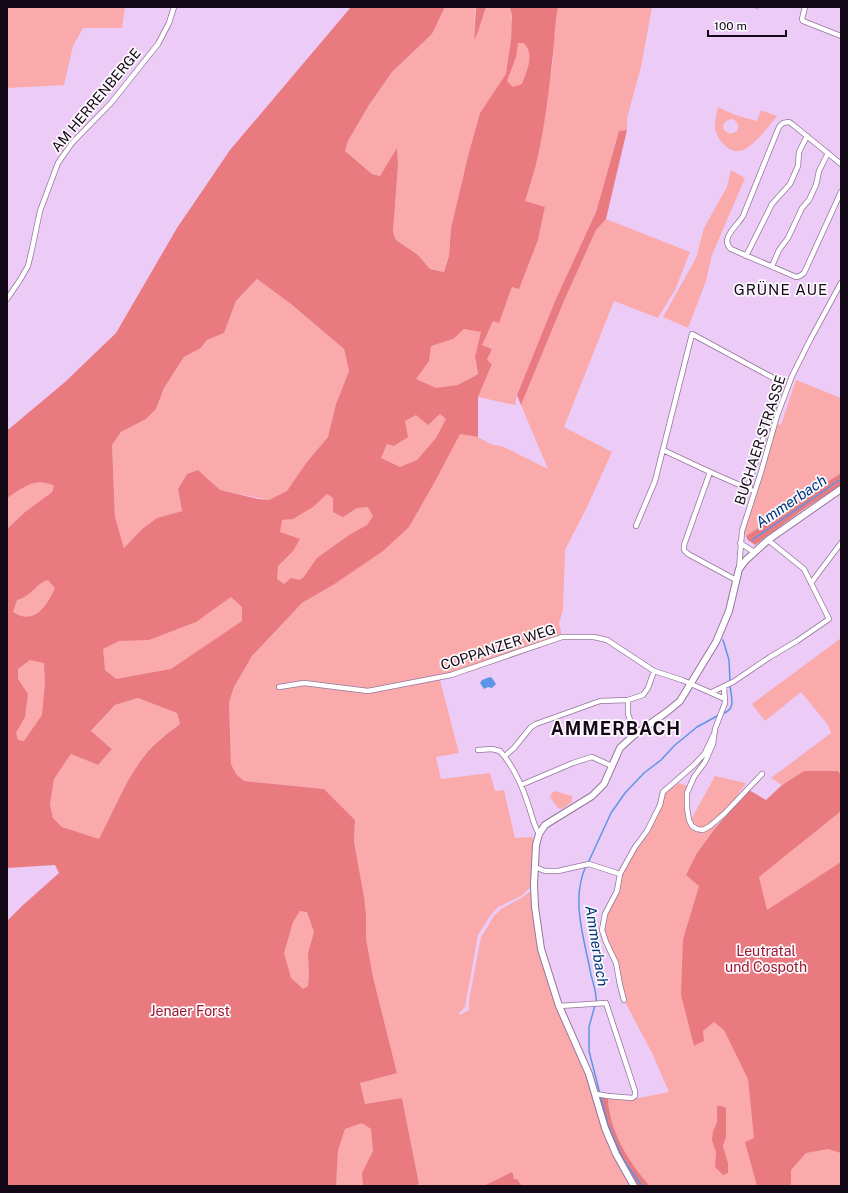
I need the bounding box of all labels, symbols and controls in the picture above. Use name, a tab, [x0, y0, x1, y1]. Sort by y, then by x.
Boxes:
scale bar	[708, 12, 786, 38]
text: 100 m	[714, 19, 747, 33]
street label: AM HERRENBERGE	[48, 45, 144, 155]
district label: GRÜNE AUE	[734, 280, 828, 298]
street label: BUCHAER STRASSE	[731, 373, 789, 507]
water label: Ammerbach	[752, 471, 830, 531]
street label: COPPANZER WEG	[439, 621, 557, 673]
district label: AMMERBACH	[551, 718, 681, 739]
water label: Ammerbach	[582, 904, 612, 988]
park label: Leutratal und Cospoth	[725, 943, 807, 975]
park label: Jenaer Forst	[150, 1003, 230, 1019]

